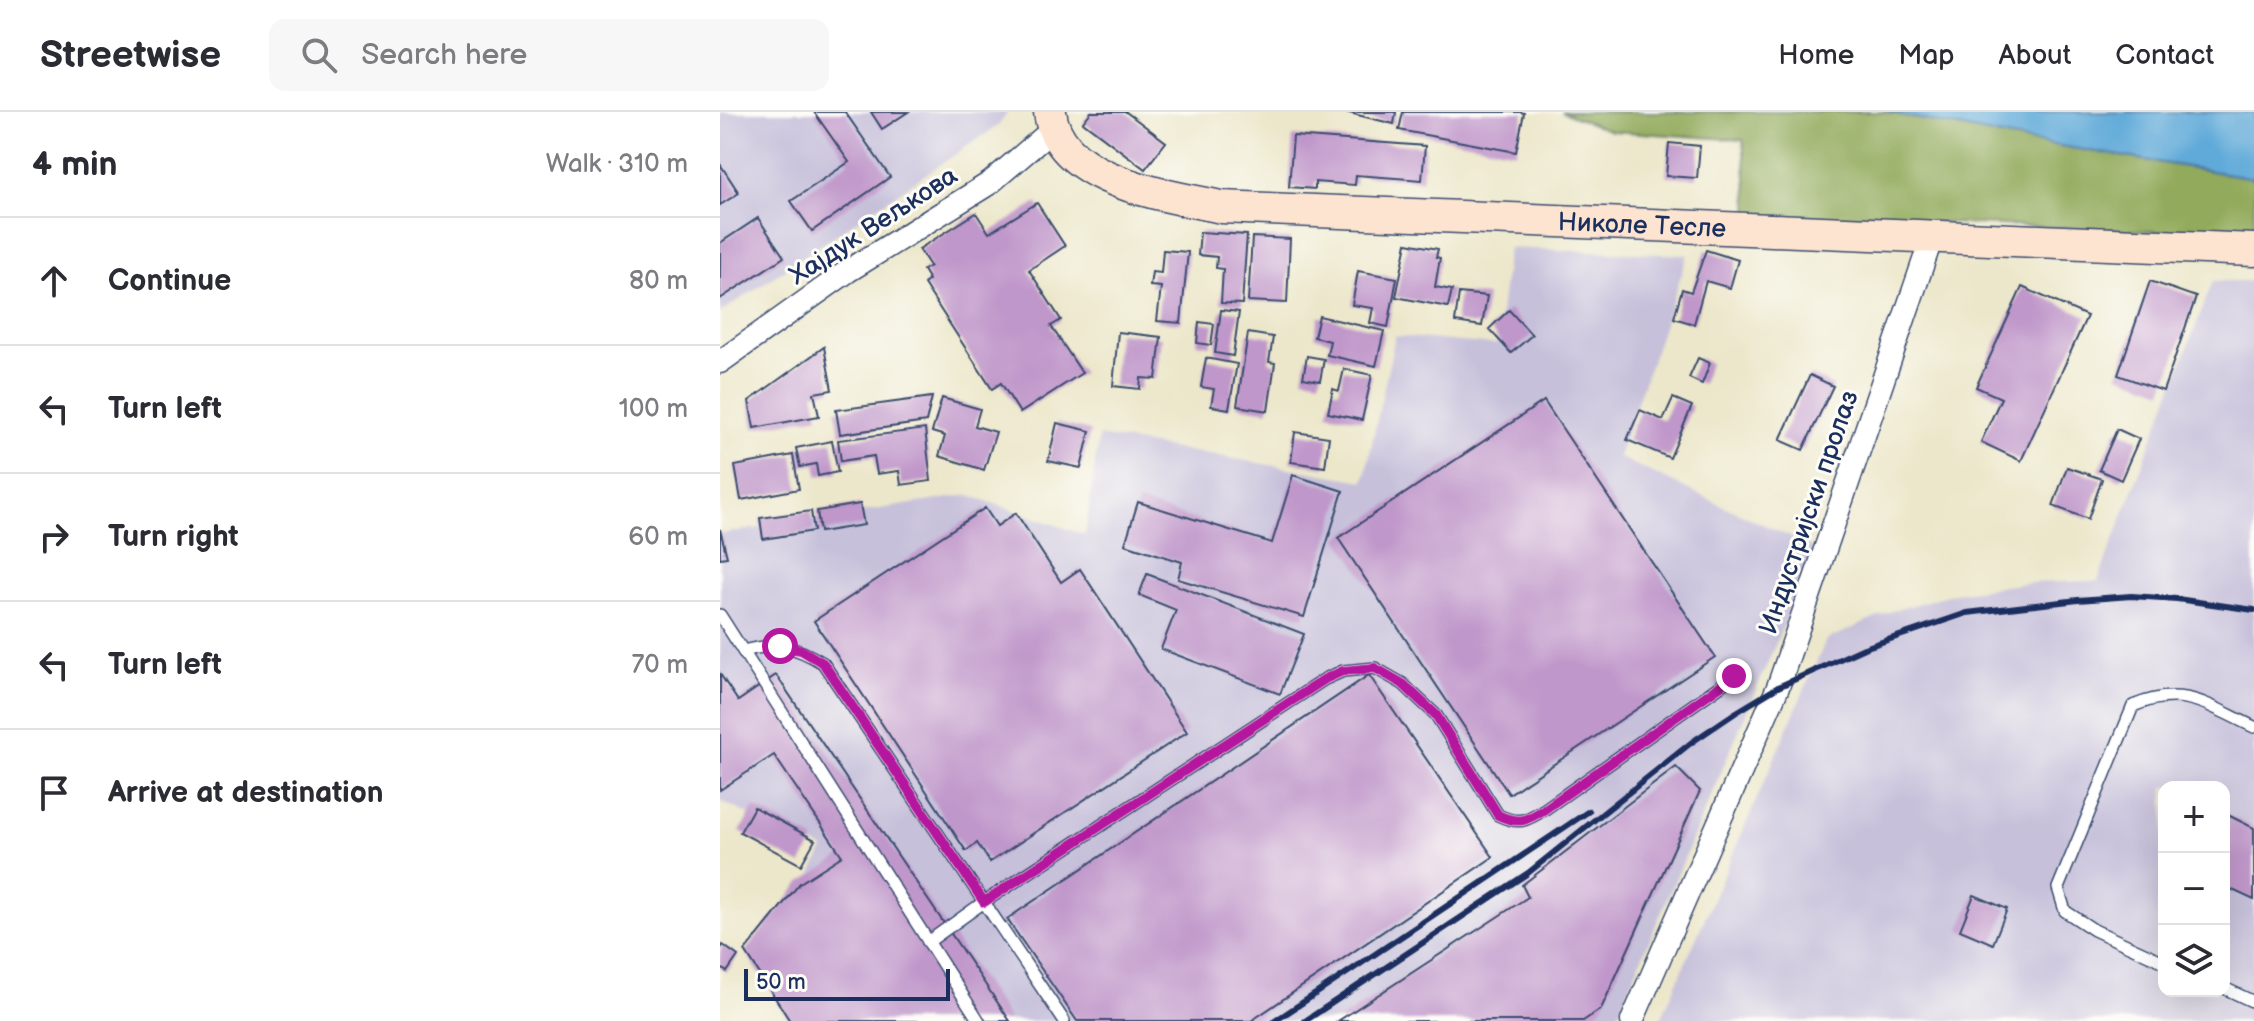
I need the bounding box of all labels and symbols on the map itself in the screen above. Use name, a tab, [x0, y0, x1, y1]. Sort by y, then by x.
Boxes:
street label: Хајдук Вељкова	[784, 160, 964, 292]
street label: Николе Тесле	[1557, 207, 1727, 245]
street label: Индустријски пролаз	[1753, 387, 1866, 638]
route start	[762, 628, 798, 664]
route end	[1716, 658, 1752, 694]
scale bar	[744, 965, 950, 1001]

